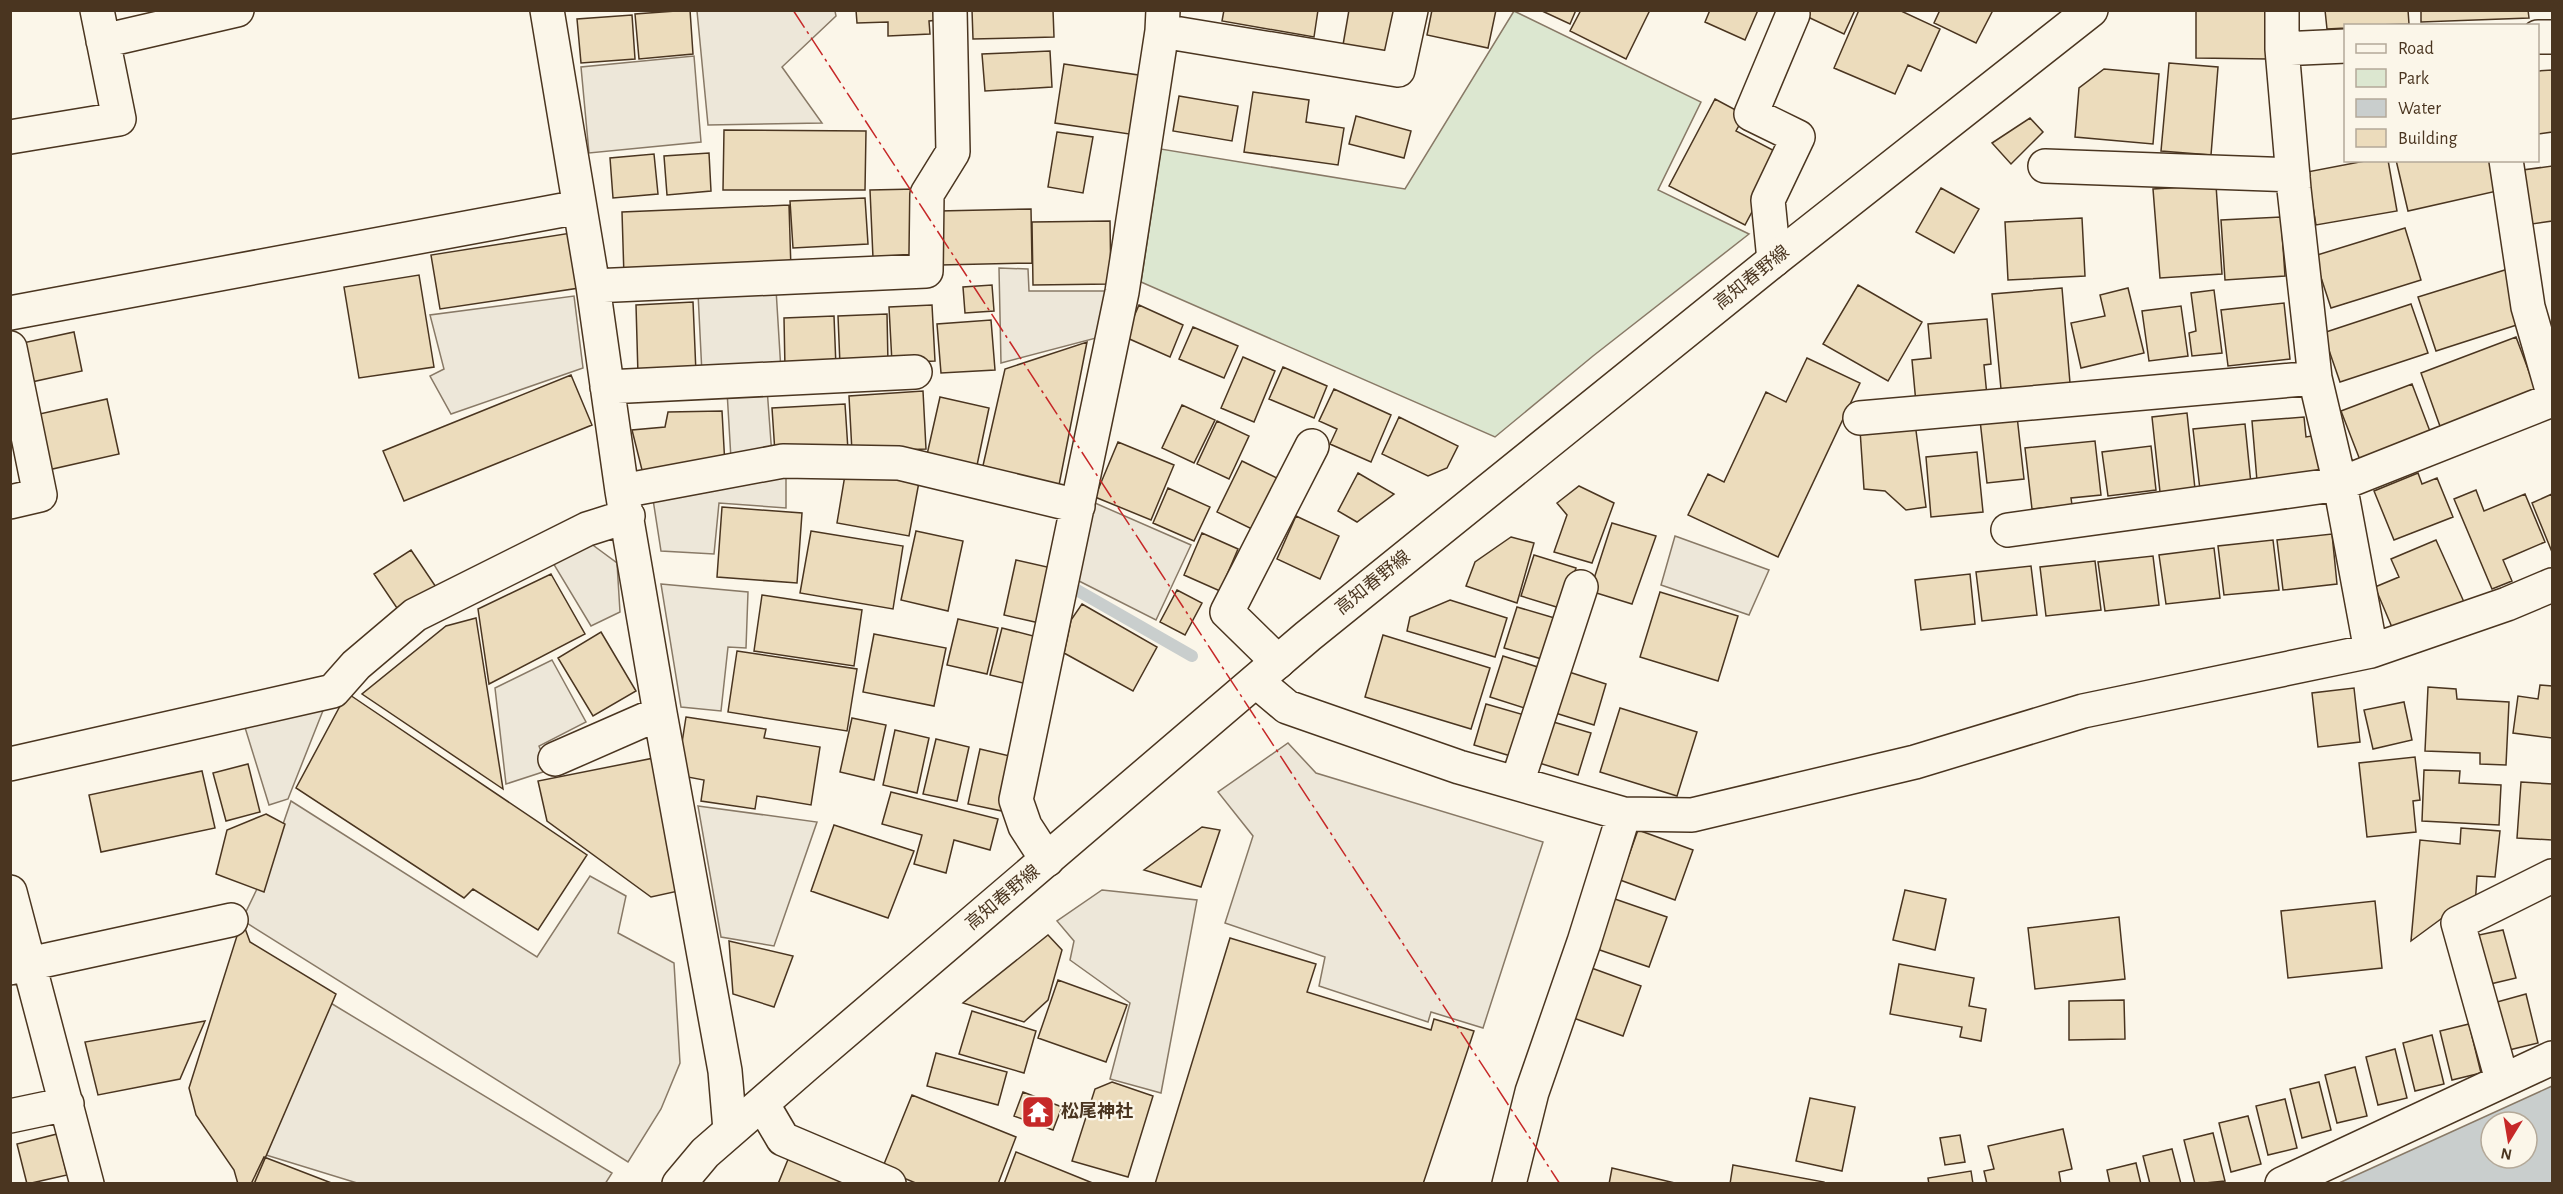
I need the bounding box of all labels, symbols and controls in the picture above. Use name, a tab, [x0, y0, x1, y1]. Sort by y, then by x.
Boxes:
legend	[2344, 24, 2539, 162]
text: Road	[2398, 40, 2434, 58]
text: Park	[2398, 70, 2430, 88]
text: Water	[2398, 100, 2441, 118]
text: Building	[2398, 130, 2458, 148]
street label: 高知春野線	[1710, 241, 1793, 313]
street label: 高知春野線	[1331, 546, 1414, 618]
street label: 高知春野線	[961, 861, 1043, 934]
temple icon: 松尾神社	[1020, 1094, 1056, 1130]
place label: 松尾神社	[1061, 1101, 1133, 1121]
north arrow	[2479, 1110, 2539, 1170]
text: N	[2499, 1145, 2513, 1163]

